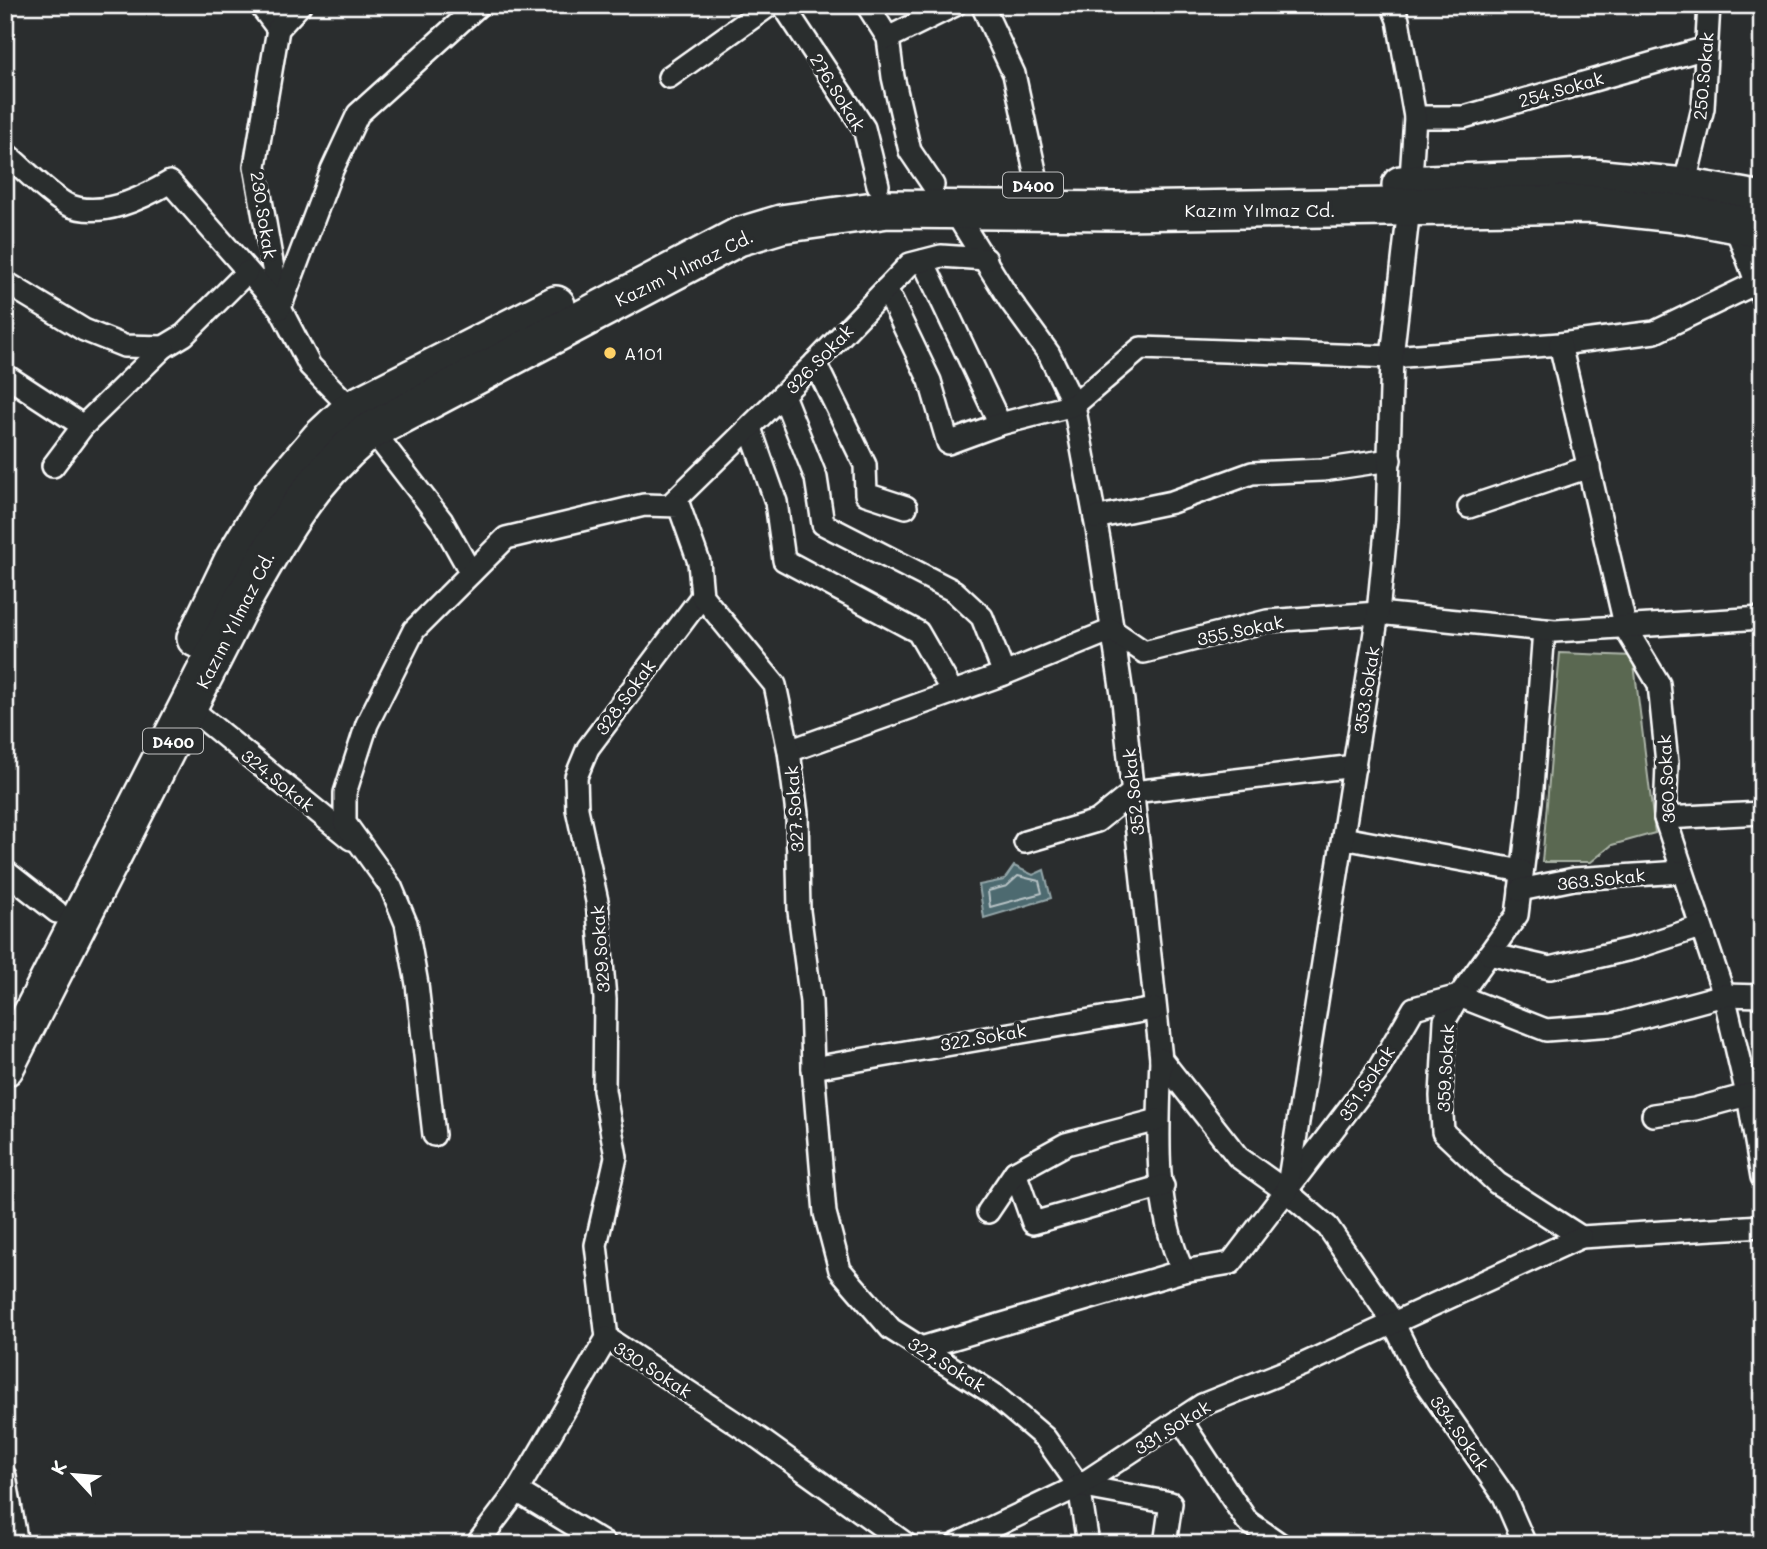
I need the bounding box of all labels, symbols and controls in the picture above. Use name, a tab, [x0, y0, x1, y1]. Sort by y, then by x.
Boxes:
street label: 250.Sokak	[1687, 31, 1719, 121]
street label: 276.Sokak	[805, 49, 871, 135]
street label: 254.Sokak	[1516, 65, 1606, 113]
street label: 230.Sokak	[245, 170, 283, 260]
road number: D400	[1003, 172, 1063, 197]
street label: Kazım Yılmaz Cd.	[1185, 198, 1335, 222]
street label: Kazım Yılmaz Cd.	[611, 224, 757, 312]
street label: 326.Sokak	[780, 319, 858, 399]
place label: A101	[624, 341, 664, 365]
marker: A101	[602, 345, 618, 361]
street label: Kazım Yılmaz Cd.	[190, 547, 280, 693]
street label: 355.Sokak	[1194, 609, 1286, 651]
street label: 353.Sokak	[1347, 645, 1385, 735]
street label: 328.Sokak	[589, 654, 661, 740]
road number: D400	[143, 728, 203, 754]
street label: 360.Sokak	[1652, 734, 1680, 824]
street label: 324.Sokak	[236, 743, 320, 817]
street label: 352.Sokak	[1116, 747, 1150, 837]
street label: 327.Sokak	[779, 765, 809, 853]
street label: 363.Sokak	[1556, 862, 1646, 896]
street label: 329.Sokak	[585, 904, 615, 994]
street label: 322.Sokak	[938, 1018, 1028, 1056]
street label: 359.Sokak	[1431, 1023, 1459, 1113]
street label: 351.Sokak	[1332, 1041, 1400, 1125]
street label: 327.Sokak	[904, 1331, 990, 1397]
street label: 330.Sokak	[609, 1335, 697, 1403]
street label: 334.Sokak	[1425, 1390, 1495, 1476]
street label: 331.Sokak	[1129, 1394, 1215, 1460]
north arrow	[38, 1440, 108, 1510]
text: K	[44, 1456, 72, 1478]

